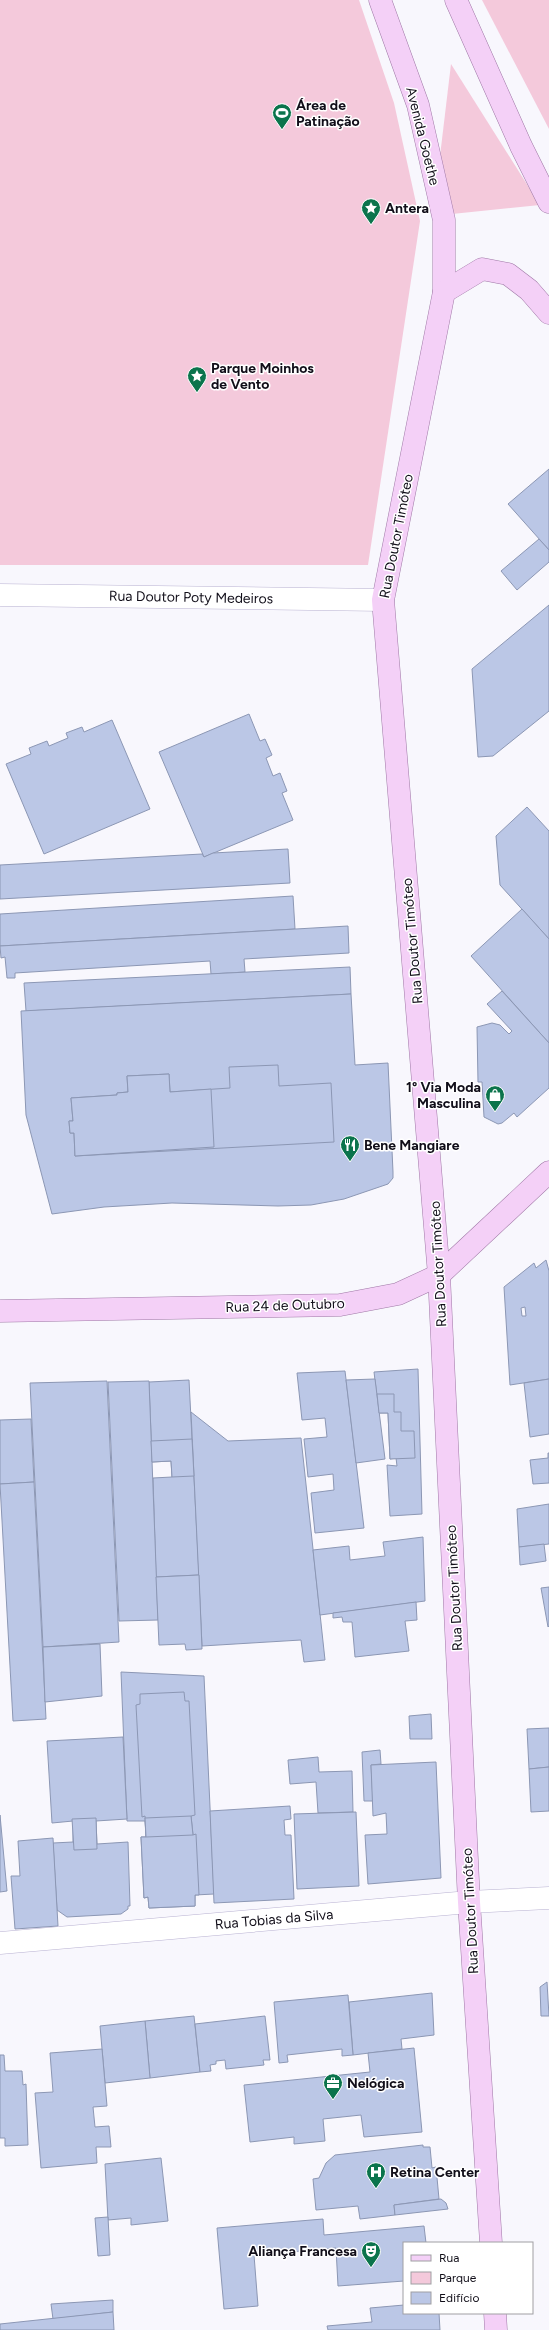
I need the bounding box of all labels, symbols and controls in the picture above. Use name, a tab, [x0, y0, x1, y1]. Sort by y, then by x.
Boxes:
street label: Avenida Goethe	[402, 85, 443, 188]
place label: Área de Patinação	[296, 97, 360, 130]
sports icon: Área de Patinação	[271, 102, 293, 130]
place icon: Antera	[360, 197, 382, 225]
place label: Antera	[385, 200, 429, 217]
place label: Parque Moinhos de Vento	[211, 360, 314, 393]
place icon: Parque Moinhos de Vento	[186, 365, 208, 393]
street label: Rua Doutor Timóteo	[376, 472, 417, 600]
street label: Rua Doutor Poty Medeiros	[109, 588, 273, 607]
street label: Rua Doutor Timóteo	[399, 877, 426, 1005]
place label: 1° Via Moda Masculina	[406, 1079, 481, 1112]
shop icon: 1° Via Moda Masculina	[484, 1084, 506, 1112]
restaurant icon: Bene Mangiare	[339, 1134, 361, 1162]
place label: Bene Mangiare	[364, 1137, 460, 1154]
street label: Rua Doutor Timóteo	[427, 1200, 450, 1328]
street label: Rua 24 de Outubro	[225, 1295, 345, 1316]
street label: Rua Doutor Timóteo	[443, 1524, 466, 1652]
street label: Rua Doutor Timóteo	[459, 1847, 482, 1975]
street label: Rua Tobias da Silva	[214, 1906, 334, 1933]
office icon: Nelógica	[322, 2072, 344, 2100]
place label: Nelógica	[347, 2075, 404, 2092]
hospital icon: Retina Center	[365, 2161, 387, 2189]
place label: Retina Center	[390, 2164, 480, 2181]
theatre icon: Aliança Francesa	[360, 2240, 382, 2268]
legend	[403, 2242, 533, 2314]
place label: Aliança Francesa	[248, 2243, 357, 2260]
text: Rua	[439, 2251, 459, 2265]
text: Parque	[439, 2271, 477, 2285]
text: Edifício	[439, 2291, 479, 2305]

